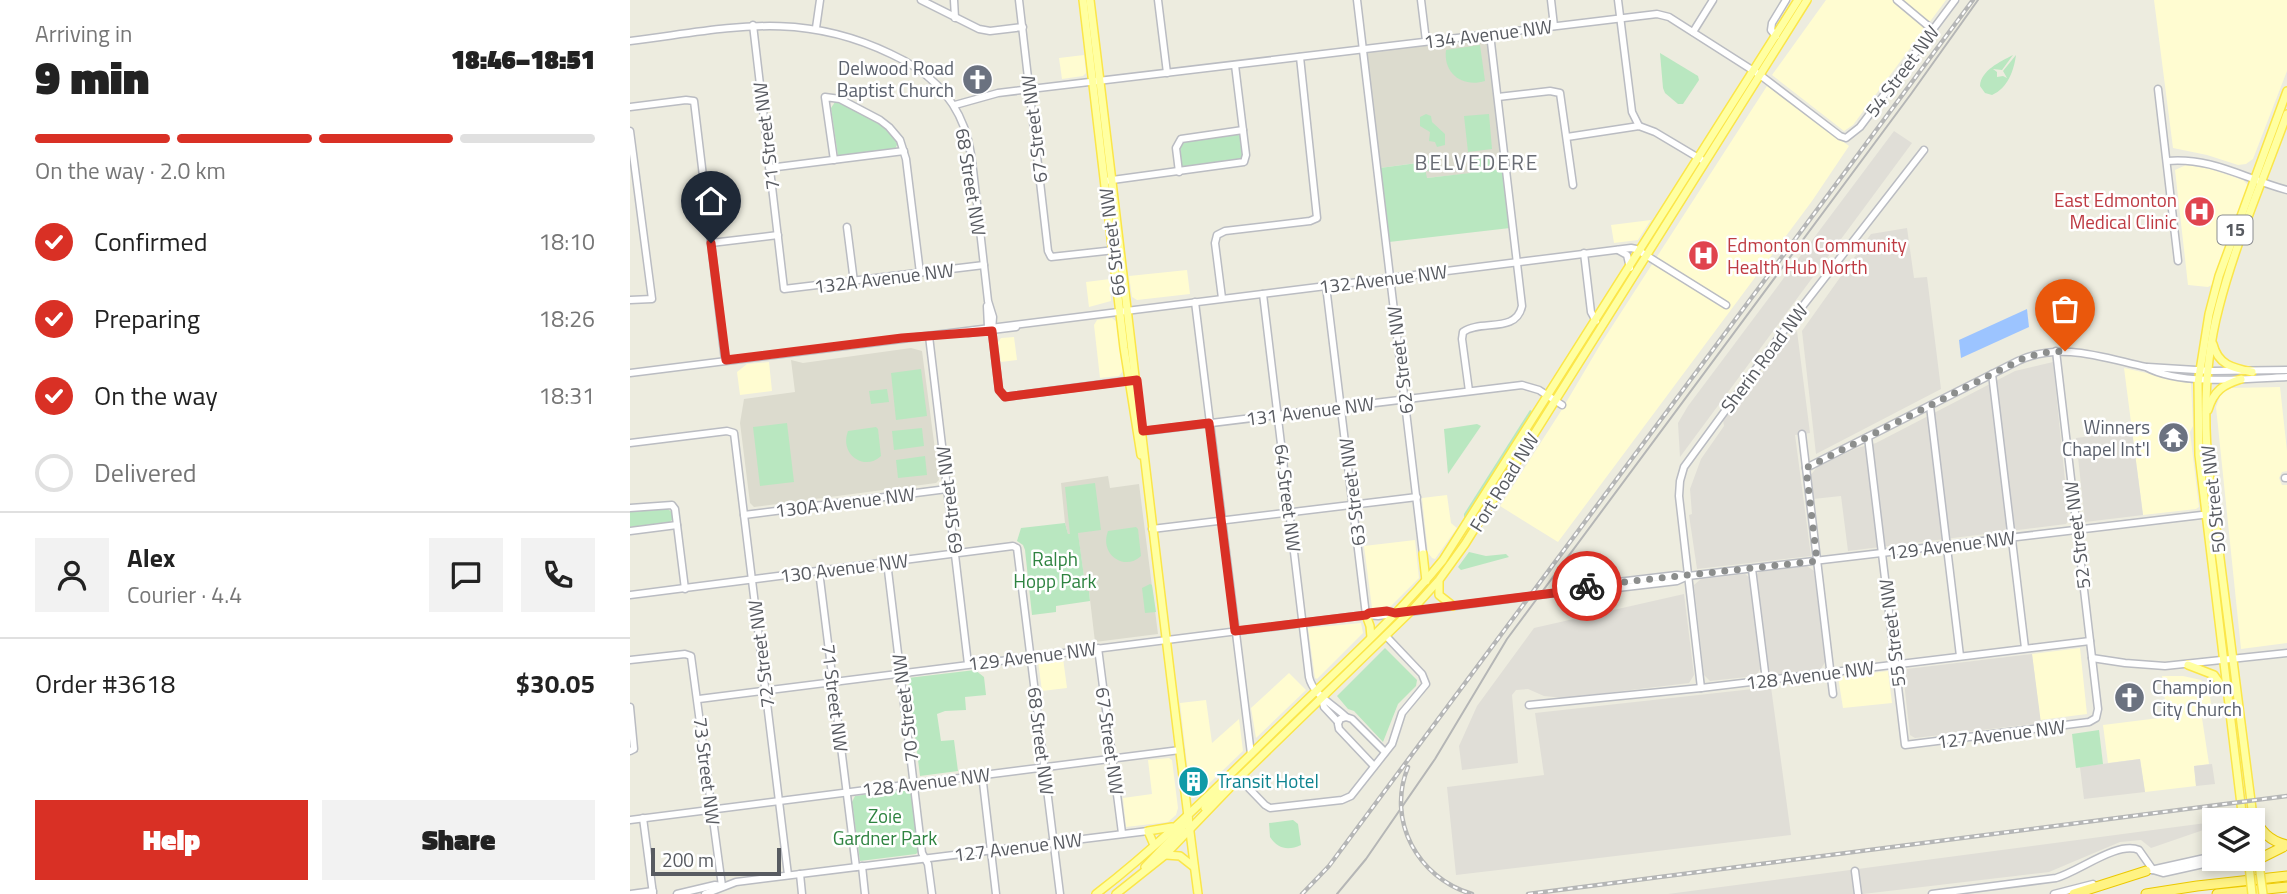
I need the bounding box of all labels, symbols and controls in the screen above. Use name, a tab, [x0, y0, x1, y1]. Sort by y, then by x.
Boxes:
street label: 134 Avenue NW	[1422, 11, 1554, 56]
text: Arriving in	[35, 16, 132, 51]
street label: 54 Street NW	[1857, 19, 1946, 123]
text: 18:46–18:51	[451, 40, 595, 79]
text: 9 min	[35, 42, 149, 112]
place label: Delwood Road Baptist Church	[837, 53, 954, 104]
church icon: Delwood Road Baptist Church	[960, 62, 994, 96]
street label: 67 Street NW	[1012, 73, 1054, 185]
street label: 71 Street NW	[744, 80, 786, 192]
street label: 68 Street NW	[949, 126, 994, 238]
district label: BELVEDERE	[1415, 146, 1539, 178]
text: On the way · 2.0 km	[35, 153, 226, 188]
pin	[681, 171, 741, 243]
icon: home	[692, 182, 730, 220]
place label: East Edmonton Medical Clinic	[2054, 185, 2177, 236]
street label: 66 Street NW	[1090, 186, 1132, 298]
hospital icon: East Edmonton Medical Clinic	[2183, 194, 2217, 228]
road number: 15	[2218, 215, 2252, 244]
text: Confirmed	[94, 222, 208, 261]
icon: check	[35, 223, 73, 261]
text: 18:10	[538, 224, 595, 259]
place label: Edmonton Community Health Hub North	[1727, 230, 1907, 281]
hospital icon: Edmonton Community Health Hub North	[1687, 239, 1721, 273]
street label: 132A Avenue NW	[812, 255, 956, 300]
street label: 132 Avenue NW	[1317, 256, 1449, 301]
pin	[2035, 279, 2095, 351]
icon: bag	[2046, 290, 2084, 328]
street label: Sherin Road NW	[1713, 297, 1814, 418]
text: Preparing	[94, 299, 200, 338]
icon: check	[35, 300, 73, 338]
text: 18:26	[538, 301, 595, 336]
street label: 62 Street NW	[1378, 304, 1420, 416]
text: On the way	[94, 376, 218, 415]
icon: check	[35, 377, 73, 415]
text: 18:31	[538, 378, 595, 413]
street label: 131 Avenue NW	[1244, 388, 1376, 433]
place label: Winners Chapel Int'l	[2062, 412, 2150, 463]
temple icon: Winners Chapel Int'l	[2156, 421, 2190, 455]
street label: Fort Road NW	[1462, 426, 1546, 537]
street label: 63 Street NW	[1330, 436, 1372, 548]
street label: 64 Street NW	[1268, 442, 1310, 554]
street label: 69 Street NW	[927, 444, 969, 556]
street label: 50 Street NW	[2192, 444, 2233, 554]
text: Delivered	[94, 453, 197, 492]
street label: 130A Avenue NW	[773, 479, 917, 524]
street label: 52 Street NW	[2055, 479, 2097, 591]
street label: 129 Avenue NW	[1885, 522, 2017, 567]
button: person	[35, 538, 109, 612]
text: Alex	[127, 538, 175, 577]
button: chat	[429, 538, 503, 612]
button: phone	[521, 538, 595, 612]
park label: Ralph Hopp Park	[1013, 544, 1097, 595]
street label: 130 Avenue NW	[778, 545, 910, 590]
courier	[1552, 551, 1622, 621]
icon: bike	[1568, 567, 1606, 605]
text: Courier · 4.4	[127, 577, 242, 612]
street label: 55 Street NW	[1870, 577, 1912, 689]
street label: 72 Street NW	[739, 598, 781, 710]
street label: 129 Avenue NW	[966, 633, 1098, 678]
street label: 71 Street NW	[815, 642, 857, 754]
street label: 70 Street NW	[883, 652, 925, 764]
street label: 128 Avenue NW	[1744, 652, 1876, 697]
text: Order #3618	[35, 664, 175, 703]
text: $30.05	[516, 664, 595, 703]
place label: Champion City Church	[2152, 672, 2242, 723]
church icon: Champion City Church	[2112, 681, 2146, 715]
street label: 68 Street NW	[1021, 685, 1063, 797]
street label: 67 Street NW	[1089, 685, 1132, 797]
street label: 127 Avenue NW	[1935, 711, 2067, 756]
street label: 73 Street NW	[687, 715, 729, 827]
street label: 128 Avenue NW	[860, 759, 992, 804]
building icon: Transit Hotel	[1177, 764, 1211, 798]
place label: Transit Hotel	[1217, 766, 1319, 795]
button: Help	[35, 800, 308, 880]
button: Share	[322, 800, 595, 880]
park label: Zoie Gardner Park	[833, 801, 937, 852]
map controls	[2202, 808, 2265, 871]
button: layers	[2202, 808, 2265, 871]
street label: 127 Avenue NW	[952, 824, 1084, 869]
scale bar	[651, 845, 780, 877]
text: 200 m	[662, 845, 714, 874]

